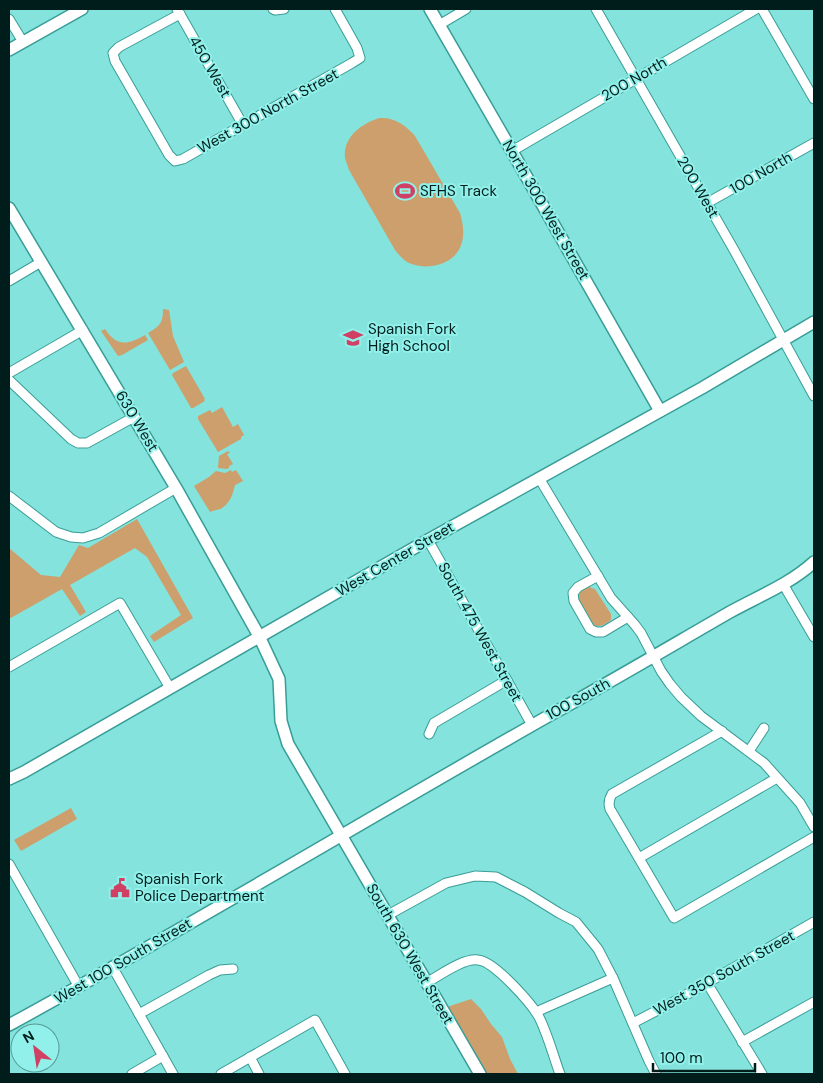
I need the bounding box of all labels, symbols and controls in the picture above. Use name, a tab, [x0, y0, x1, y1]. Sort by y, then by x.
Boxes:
street label: 450 West	[184, 33, 236, 101]
street label: 200 North	[598, 52, 670, 106]
street label: West 300 North Street	[194, 64, 342, 158]
street label: North 300 West Street	[498, 136, 594, 284]
street label: 100 North	[726, 147, 796, 199]
street label: 200 West	[672, 152, 724, 222]
sports icon: SFHS Track	[394, 180, 416, 202]
place label: SFHS Track	[420, 181, 497, 201]
place label: Spanish Fork High School	[368, 319, 457, 356]
school or university icon: Spanish Fork High School	[342, 327, 364, 349]
street label: 630 West	[111, 387, 163, 455]
street label: West Center Street	[332, 517, 458, 601]
street label: South 475 West Street	[433, 559, 527, 705]
street label: 100 South	[543, 673, 613, 725]
place label: Spanish Fork Police Department	[135, 869, 265, 906]
public building icon: Spanish Fork Police Department	[109, 877, 131, 899]
street label: South 630 West Street	[362, 880, 458, 1028]
street label: West 100 South Street	[51, 913, 196, 1009]
street label: West 350 South Street	[650, 926, 798, 1020]
north arrow	[10, 1023, 60, 1073]
text: N	[20, 1026, 37, 1047]
scale bar	[653, 1040, 756, 1072]
text: 100 m	[660, 1048, 703, 1068]

